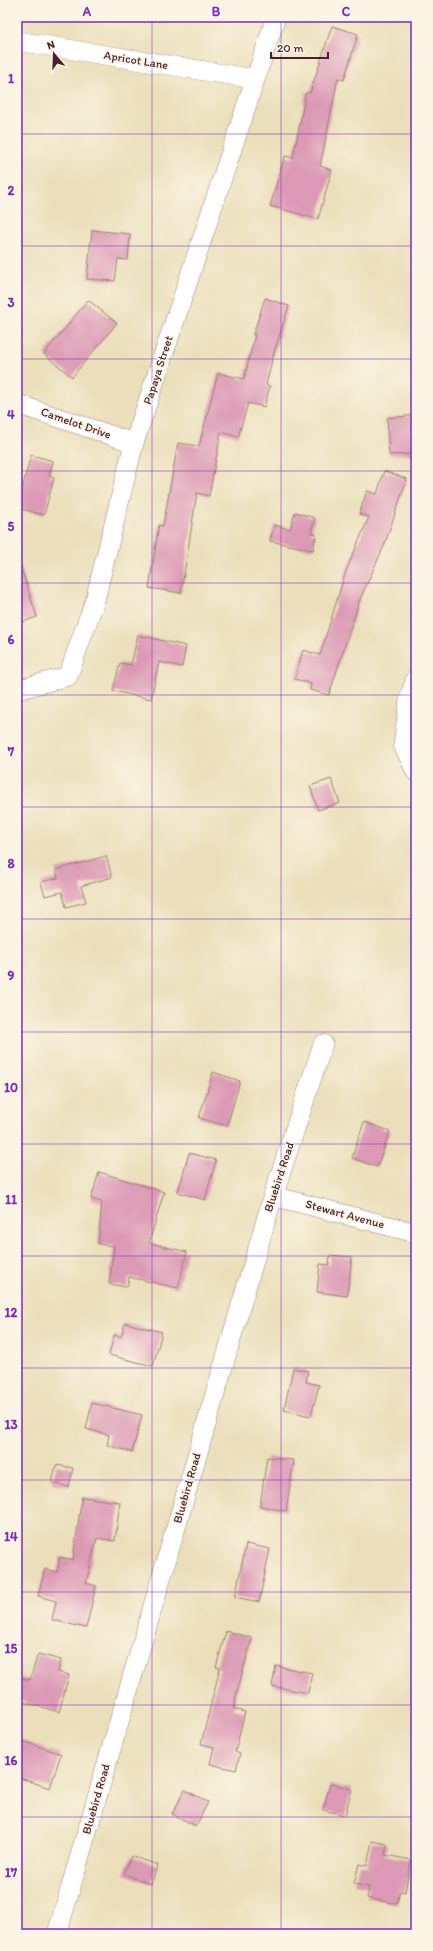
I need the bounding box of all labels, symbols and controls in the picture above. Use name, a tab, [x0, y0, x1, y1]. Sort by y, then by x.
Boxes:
text: A	[82, 4, 92, 19]
text: B	[212, 4, 221, 19]
text: C	[342, 4, 351, 19]
north arrow	[34, 34, 74, 74]
scale bar	[271, 34, 328, 60]
text: N	[45, 38, 57, 52]
text: 20 m	[277, 41, 304, 55]
street label: Apricot Lane	[103, 48, 169, 72]
text: 1	[8, 71, 14, 86]
text: 2	[8, 183, 15, 198]
text: 3	[7, 295, 15, 310]
street label: Papaya Street	[140, 333, 176, 406]
street label: Camelot Drive	[39, 404, 113, 442]
text: 4	[7, 407, 15, 422]
text: 5	[8, 519, 15, 534]
text: 6	[8, 632, 15, 647]
text: 7	[7, 744, 15, 759]
text: 8	[7, 856, 15, 871]
text: 9	[8, 968, 15, 983]
text: 10	[4, 1080, 18, 1095]
street label: Bluebird Road	[261, 1140, 297, 1214]
text: 11	[5, 1192, 17, 1207]
street label: Stewart Avenue	[304, 1197, 386, 1231]
text: 12	[5, 1305, 18, 1320]
text: 13	[4, 1417, 18, 1432]
street label: Bluebird Road	[170, 1451, 204, 1525]
text: 14	[4, 1529, 18, 1544]
text: 15	[5, 1641, 18, 1656]
text: 16	[5, 1753, 18, 1768]
street label: Bluebird Road	[79, 1762, 113, 1836]
text: 17	[5, 1865, 18, 1880]

